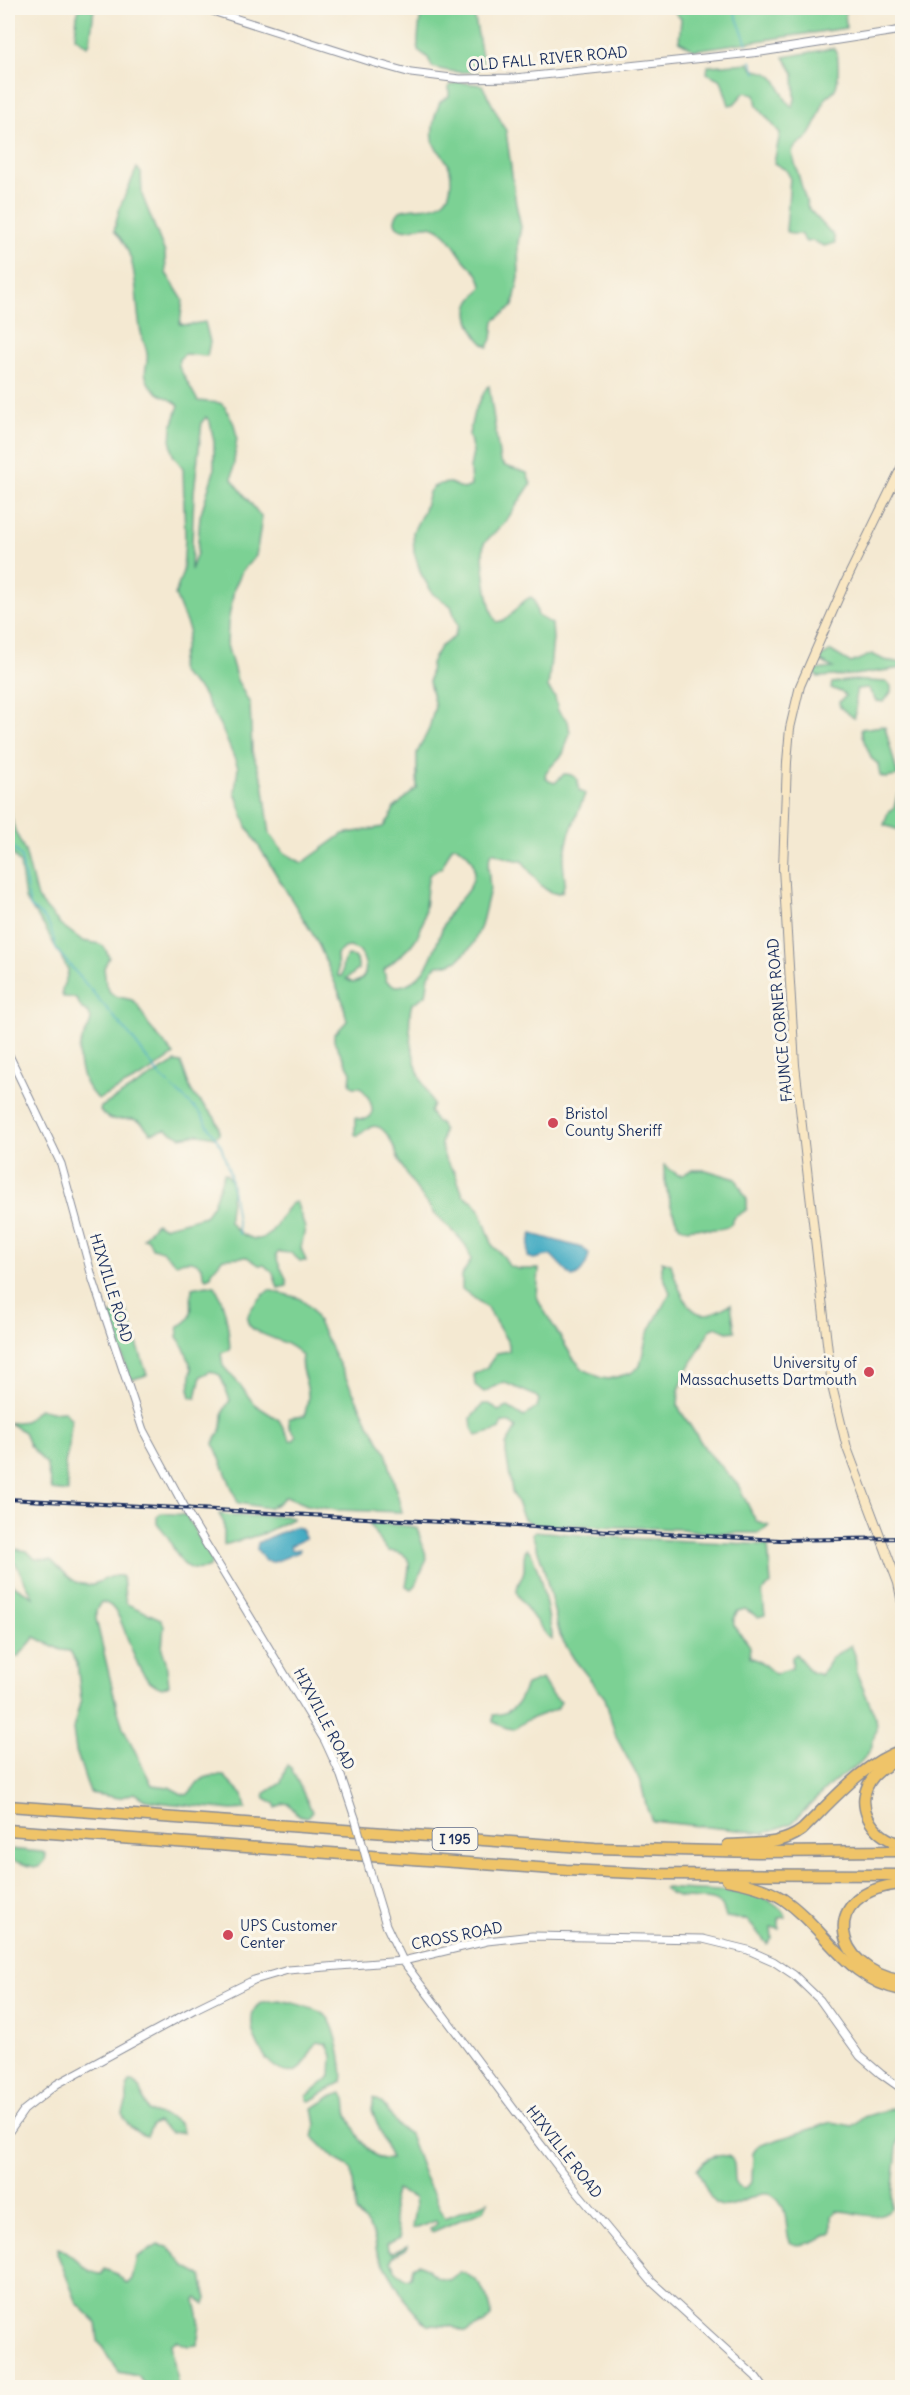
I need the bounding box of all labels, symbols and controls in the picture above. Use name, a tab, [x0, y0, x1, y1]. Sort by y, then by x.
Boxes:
street label: OLD FALL RIVER ROAD	[467, 42, 629, 75]
street label: FAUNCE CORNER ROAD	[763, 937, 796, 1103]
place label: Bristol County Sheriff	[565, 1104, 663, 1140]
marker: Bristol County Sheriff	[546, 1116, 560, 1130]
street label: HIXVILLE ROAD	[86, 1231, 137, 1344]
place label: University of Massachusetts Dartmouth	[679, 1353, 858, 1389]
marker: University of Massachusetts Dartmouth	[862, 1365, 876, 1379]
street label: HIXVILLE ROAD	[290, 1665, 359, 1773]
road number: I 195	[432, 1828, 478, 1850]
place label: UPS Customer Center	[240, 1916, 337, 1952]
street label: CROSS ROAD	[410, 1917, 504, 1954]
marker: UPS Customer Center	[221, 1928, 235, 1942]
street label: HIXVILLE ROAD	[522, 2101, 607, 2202]

